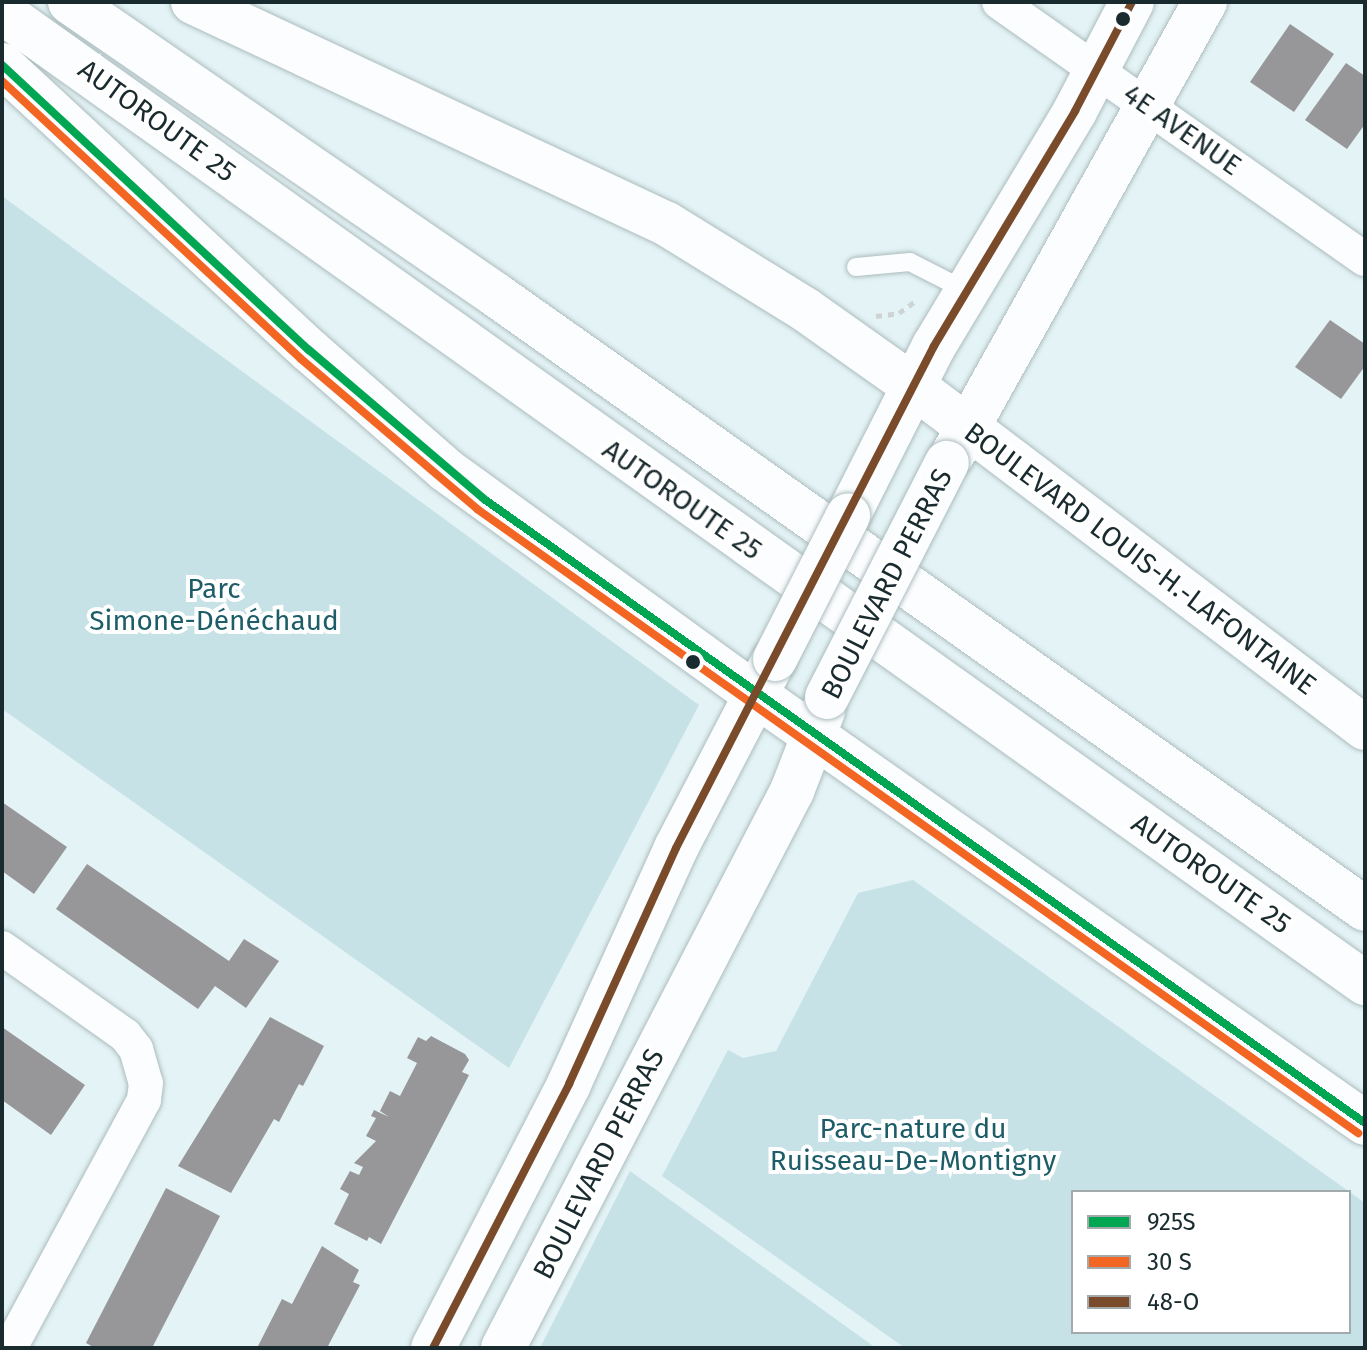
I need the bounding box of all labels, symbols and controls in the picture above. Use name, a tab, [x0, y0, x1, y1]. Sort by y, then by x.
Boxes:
unlabelled marker	[1115, 11, 1131, 27]
street label: AUTOROUTE 25	[72, 53, 242, 189]
street label: 4E AVENUE	[1117, 77, 1247, 183]
street label: BOULEVARD LOUIS-H.-LAFONTAINE	[957, 416, 1323, 702]
street label: AUTOROUTE 25	[596, 433, 768, 567]
street label: BOULEVARD PERRAS	[814, 463, 960, 705]
park label: Parc Simone-Dénéchaud	[89, 572, 339, 638]
unlabelled marker	[685, 654, 701, 670]
street label: AUTOROUTE 25	[1125, 807, 1297, 941]
street label: BOULEVARD PERRAS	[526, 1043, 672, 1285]
park label: Parc-nature du Ruisseau-De-Montigny	[770, 1112, 1056, 1178]
legend	[1071, 1190, 1351, 1334]
text: 925S	[1147, 1208, 1196, 1236]
text: 30 S	[1147, 1248, 1192, 1276]
text: 48-O	[1147, 1288, 1199, 1316]

